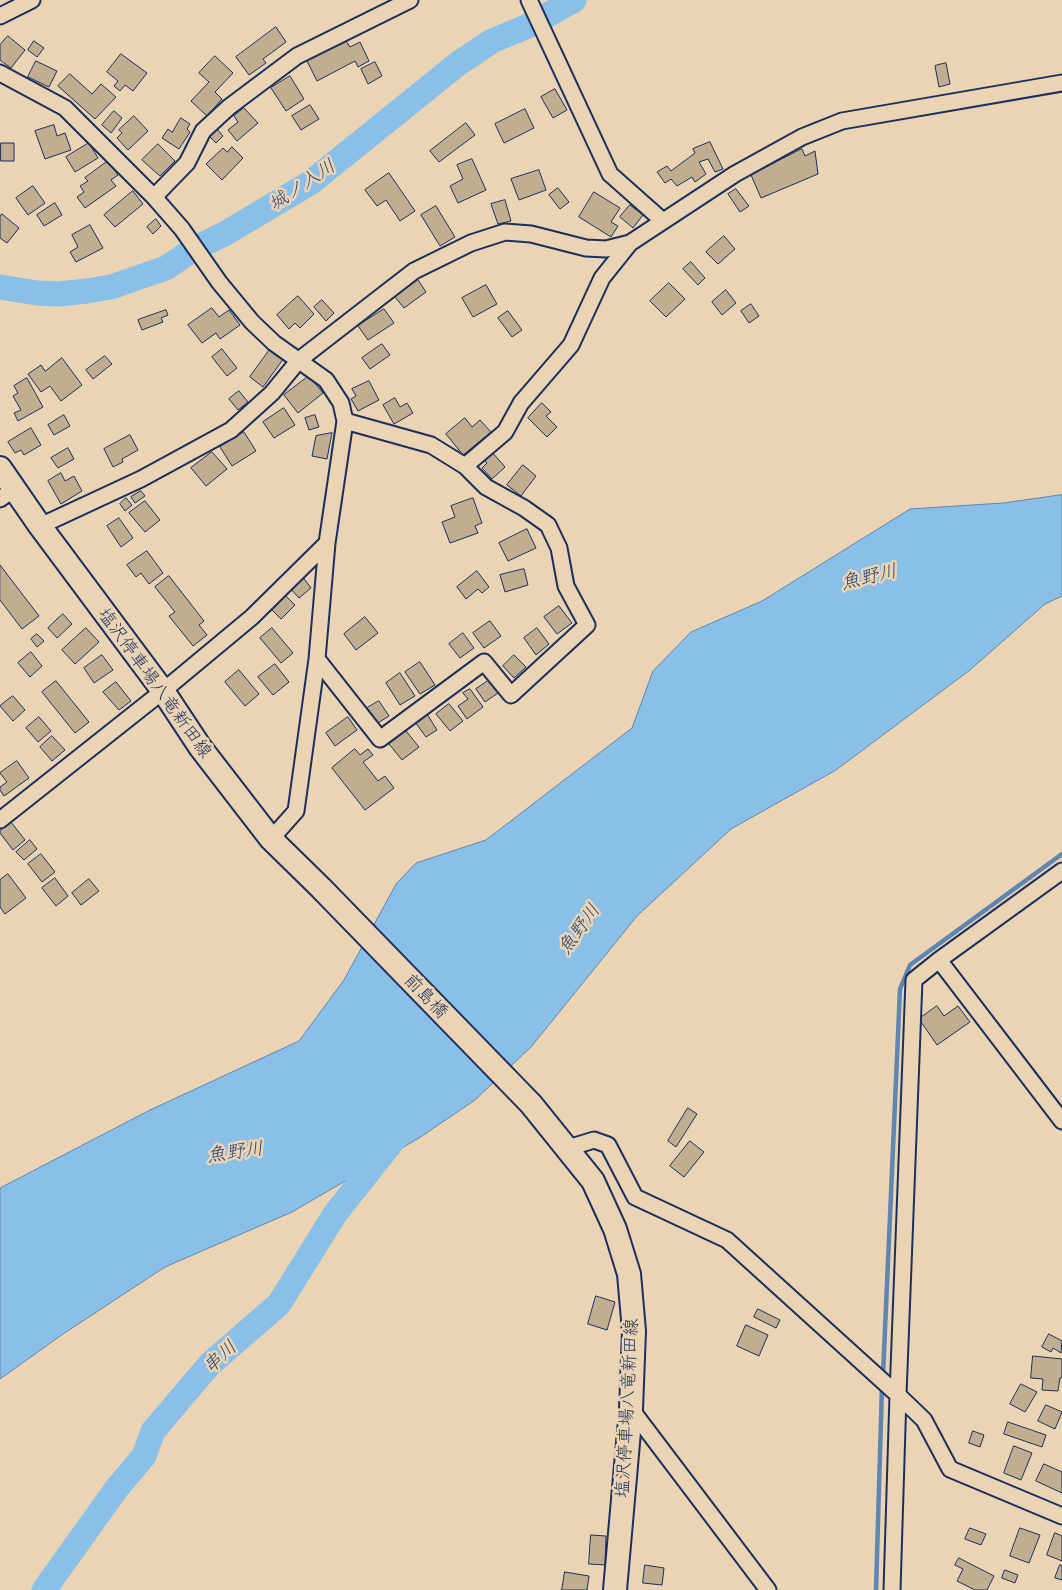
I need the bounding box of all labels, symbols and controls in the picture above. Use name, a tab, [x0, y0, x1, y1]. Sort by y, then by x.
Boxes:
water label: 城ノ入川	[264, 154, 340, 216]
water label: 魚野川	[839, 559, 899, 595]
street label: 塩沢停車場八竜新田線	[93, 604, 217, 762]
water label: 魚野川	[553, 899, 605, 959]
street label: 前島橋	[399, 969, 453, 1023]
water label: 魚野川	[205, 1137, 265, 1167]
street label: 塩沢停車場八竜新田線	[612, 1318, 642, 1498]
water label: 串川	[198, 1336, 242, 1378]

